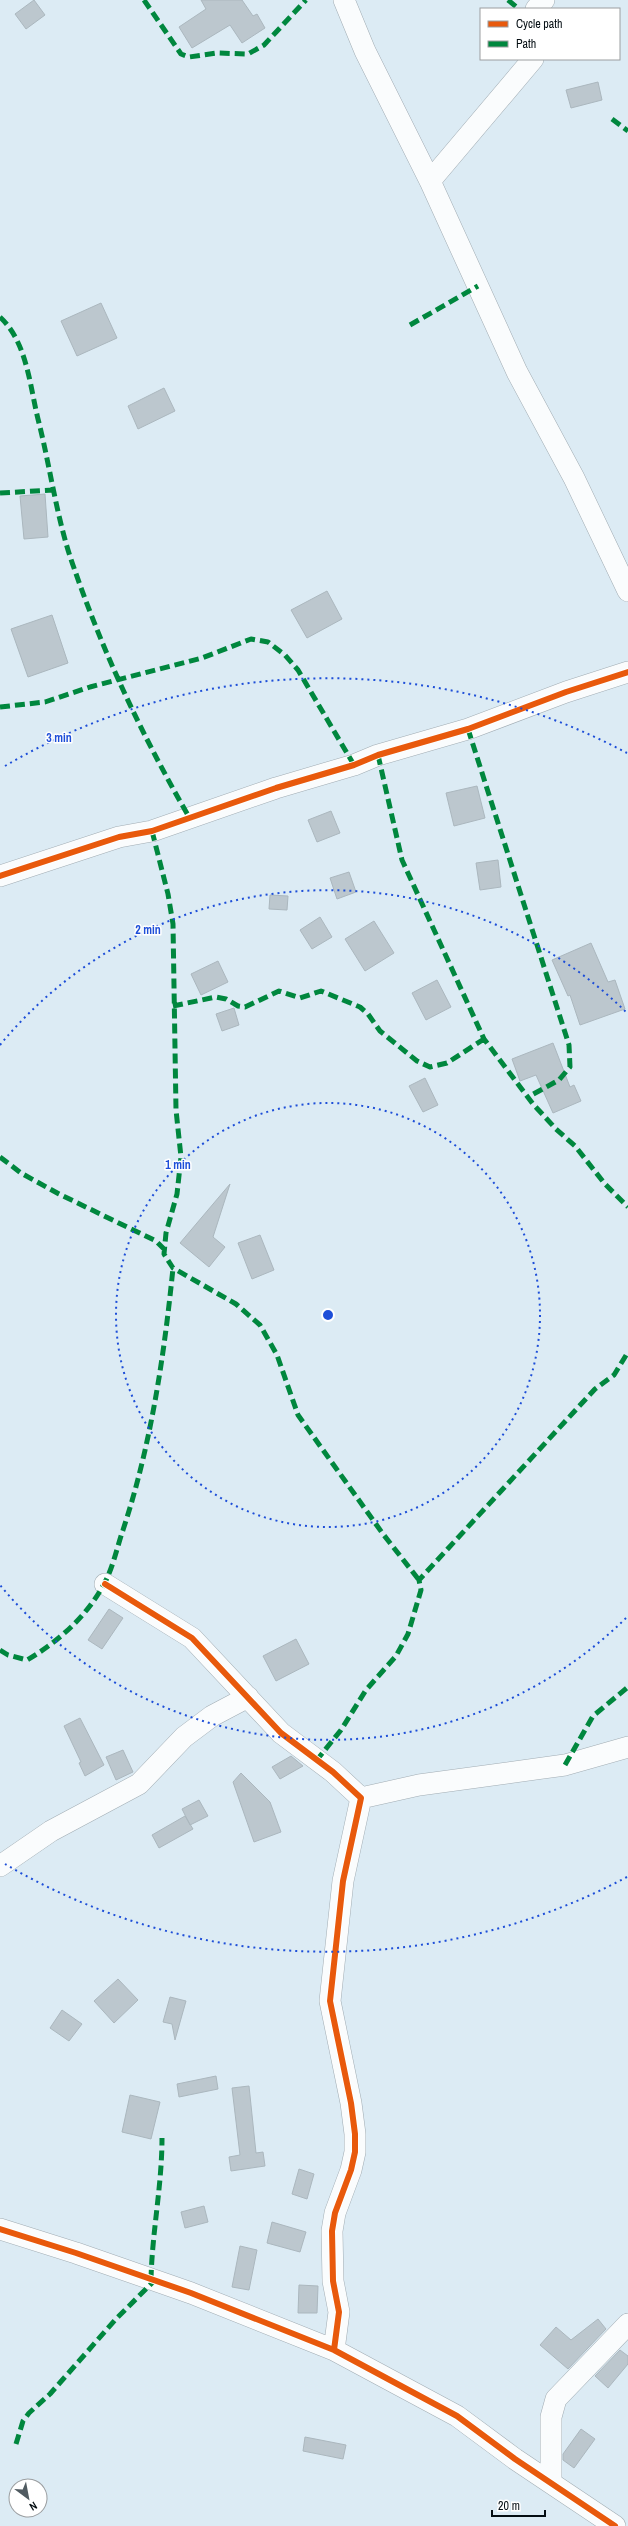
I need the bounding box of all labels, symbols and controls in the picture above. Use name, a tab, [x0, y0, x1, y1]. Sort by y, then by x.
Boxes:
legend	[480, 8, 620, 60]
text: Cycle path	[516, 16, 563, 32]
text: Path	[516, 36, 536, 52]
text: 3 min	[46, 730, 72, 746]
text: 2 min	[135, 922, 161, 938]
text: 1 min	[165, 1157, 191, 1173]
centre of rings	[321, 1308, 335, 1322]
north arrow	[8, 2478, 48, 2518]
scale bar	[492, 2492, 545, 2518]
text: 20 m	[498, 2498, 520, 2514]
text: N	[27, 2499, 40, 2514]

